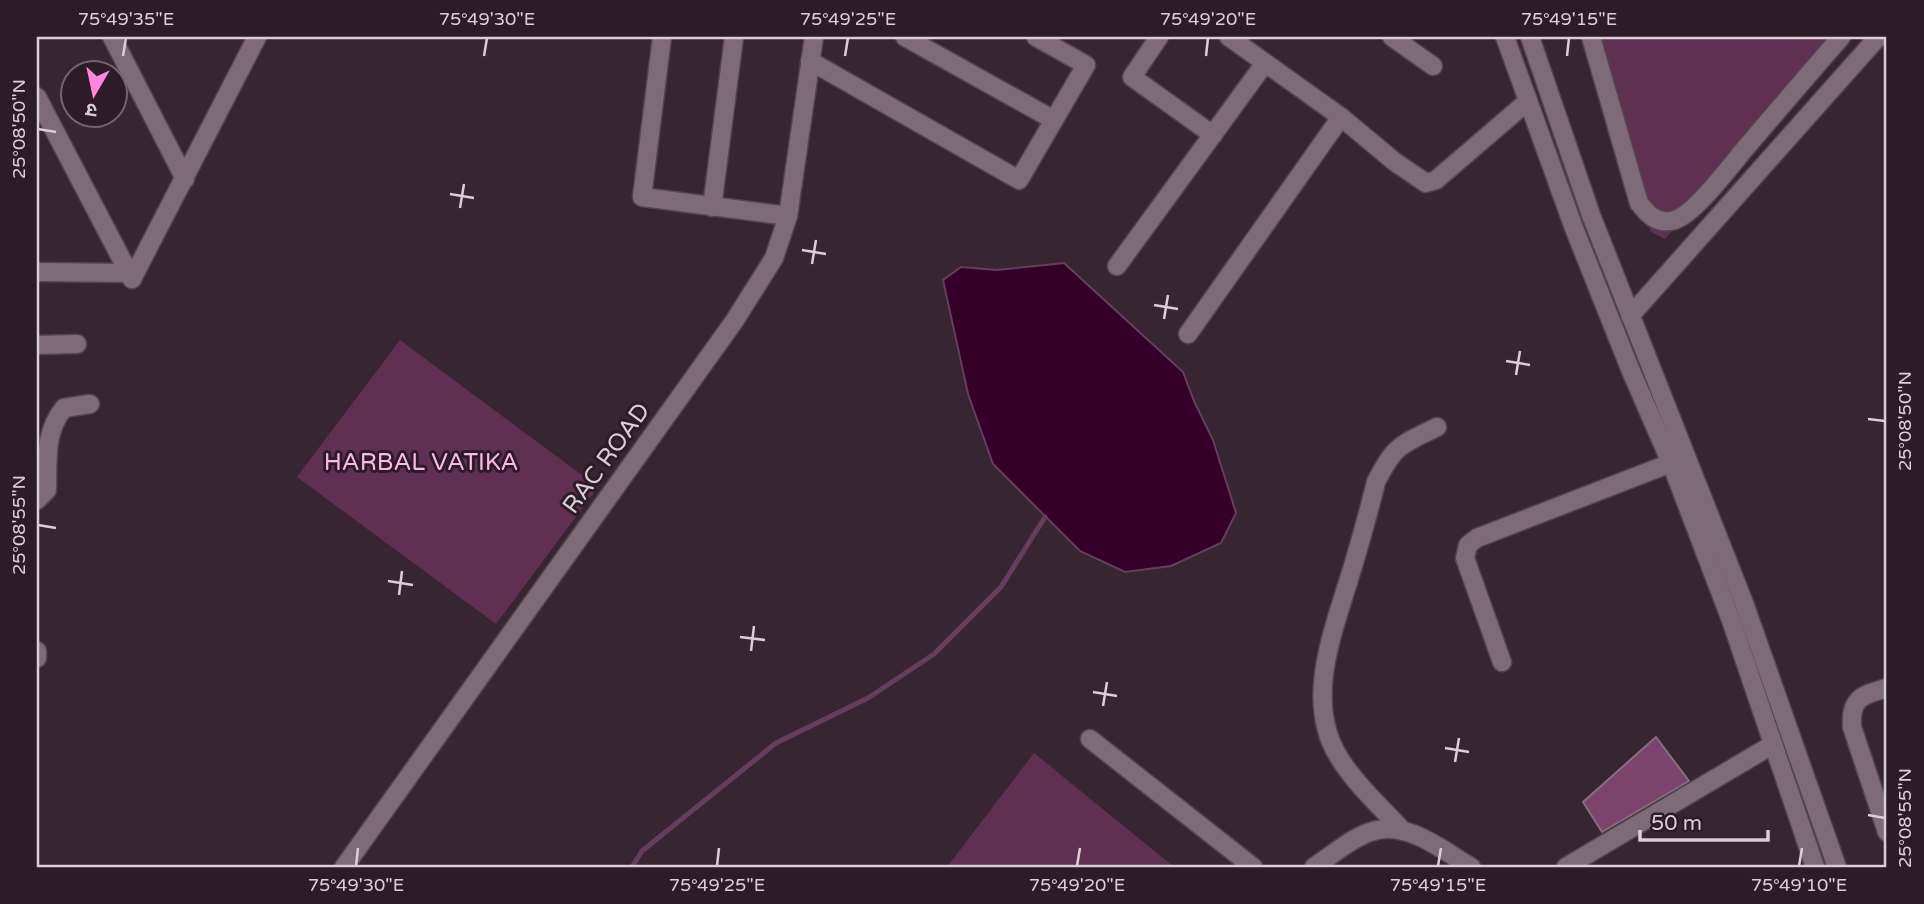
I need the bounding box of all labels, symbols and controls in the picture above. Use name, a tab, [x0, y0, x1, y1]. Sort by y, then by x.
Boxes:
text: 75°49'35"E	[78, 8, 174, 30]
text: 75°49'30"E	[439, 8, 535, 30]
text: 75°49'25"E	[800, 8, 896, 30]
text: 75°49'20"E	[1160, 8, 1256, 30]
text: 75°49'15"E	[1521, 8, 1617, 30]
north arrow	[60, 60, 130, 130]
text: 25°08'50"N	[8, 79, 30, 179]
text: उ	[83, 98, 99, 122]
text: 25°08'50"N	[1894, 371, 1916, 471]
street label: RAC ROAD	[557, 397, 656, 519]
park label: HARBAL VATIKA	[324, 448, 518, 477]
text: 25°08'55"N	[8, 475, 30, 575]
text: 25°08'55"N	[1894, 768, 1916, 868]
scale bar	[1640, 799, 1768, 843]
text: 50 m	[1651, 811, 1702, 836]
text: 75°49'30"E	[308, 874, 404, 896]
text: 75°49'25"E	[669, 874, 765, 896]
text: 75°49'20"E	[1029, 874, 1125, 896]
text: 75°49'15"E	[1390, 874, 1486, 896]
text: 75°49'10"E	[1751, 874, 1847, 896]

